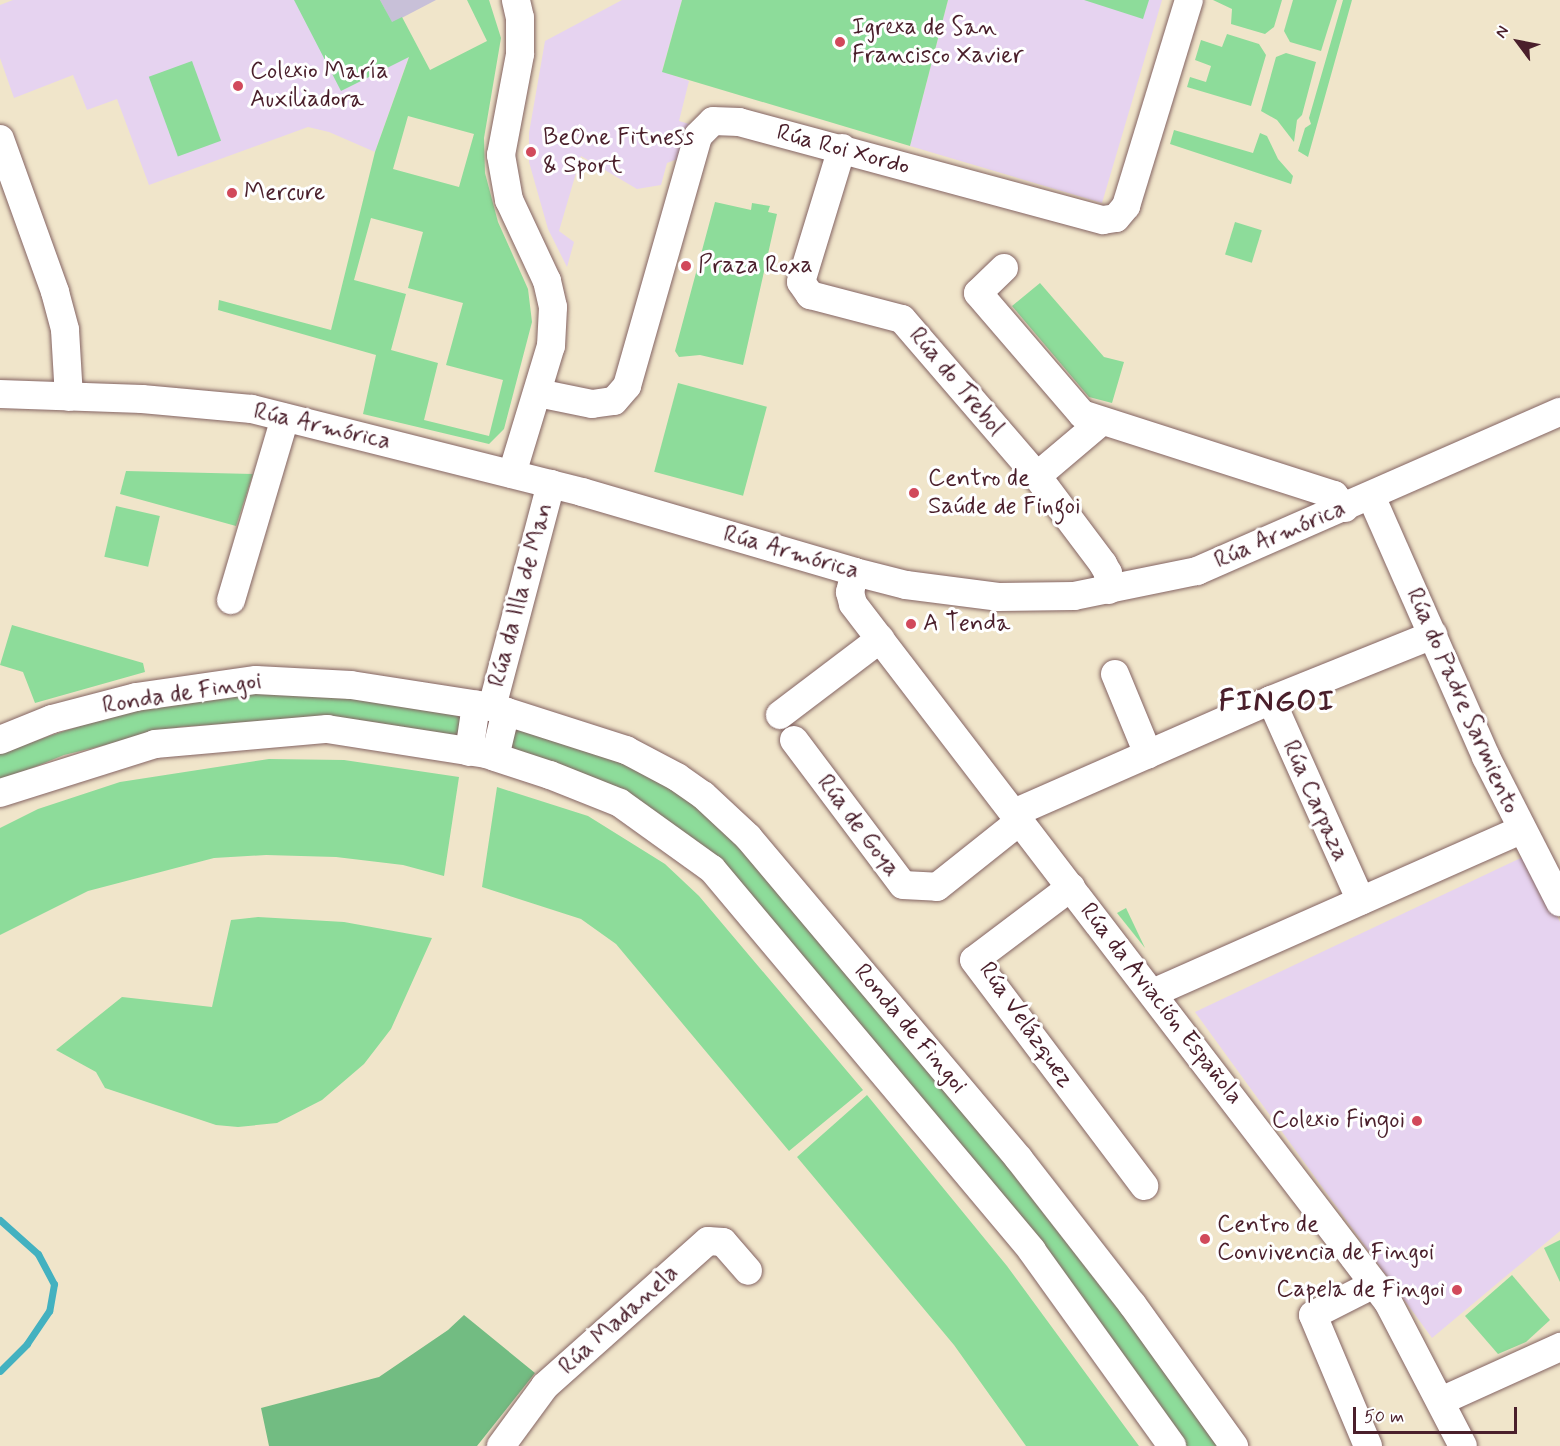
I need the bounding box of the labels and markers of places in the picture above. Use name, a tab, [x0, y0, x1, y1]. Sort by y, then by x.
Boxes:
place label: Igrexa de San Francisco Xavier	[852, 14, 1024, 70]
marker: Igrexa de San Francisco Xavier	[833, 35, 847, 49]
place label: Colexio María Auxiliadora	[250, 58, 387, 114]
marker: Colexio María Auxiliadora	[231, 79, 245, 93]
place label: BeOne Fitness & Sport	[543, 124, 695, 180]
marker: BeOne Fitness & Sport	[524, 145, 538, 159]
place label: Mercure	[244, 179, 325, 207]
marker: Mercure	[225, 186, 239, 200]
place label: Praza Roxa	[698, 252, 813, 280]
marker: Praza Roxa	[679, 259, 693, 273]
place label: Centro de Saúde de Fingoi	[928, 465, 1081, 521]
marker: Centro de Saúde de Fingoi	[905, 484, 923, 502]
place label: A Tenda	[923, 610, 1004, 638]
marker: A Tenda	[904, 617, 918, 631]
place label: Colexio Fingoi	[1272, 1107, 1405, 1135]
marker: Colexio Fingoi	[1410, 1114, 1424, 1128]
place label: Centro de Convivencia de Fingoi	[1217, 1211, 1430, 1267]
marker: Centro de Convivencia de Fingoi	[1198, 1232, 1212, 1246]
place label: Capela de Fingoi	[1281, 1276, 1445, 1304]
marker: Capela de Fingoi	[1450, 1283, 1464, 1297]

